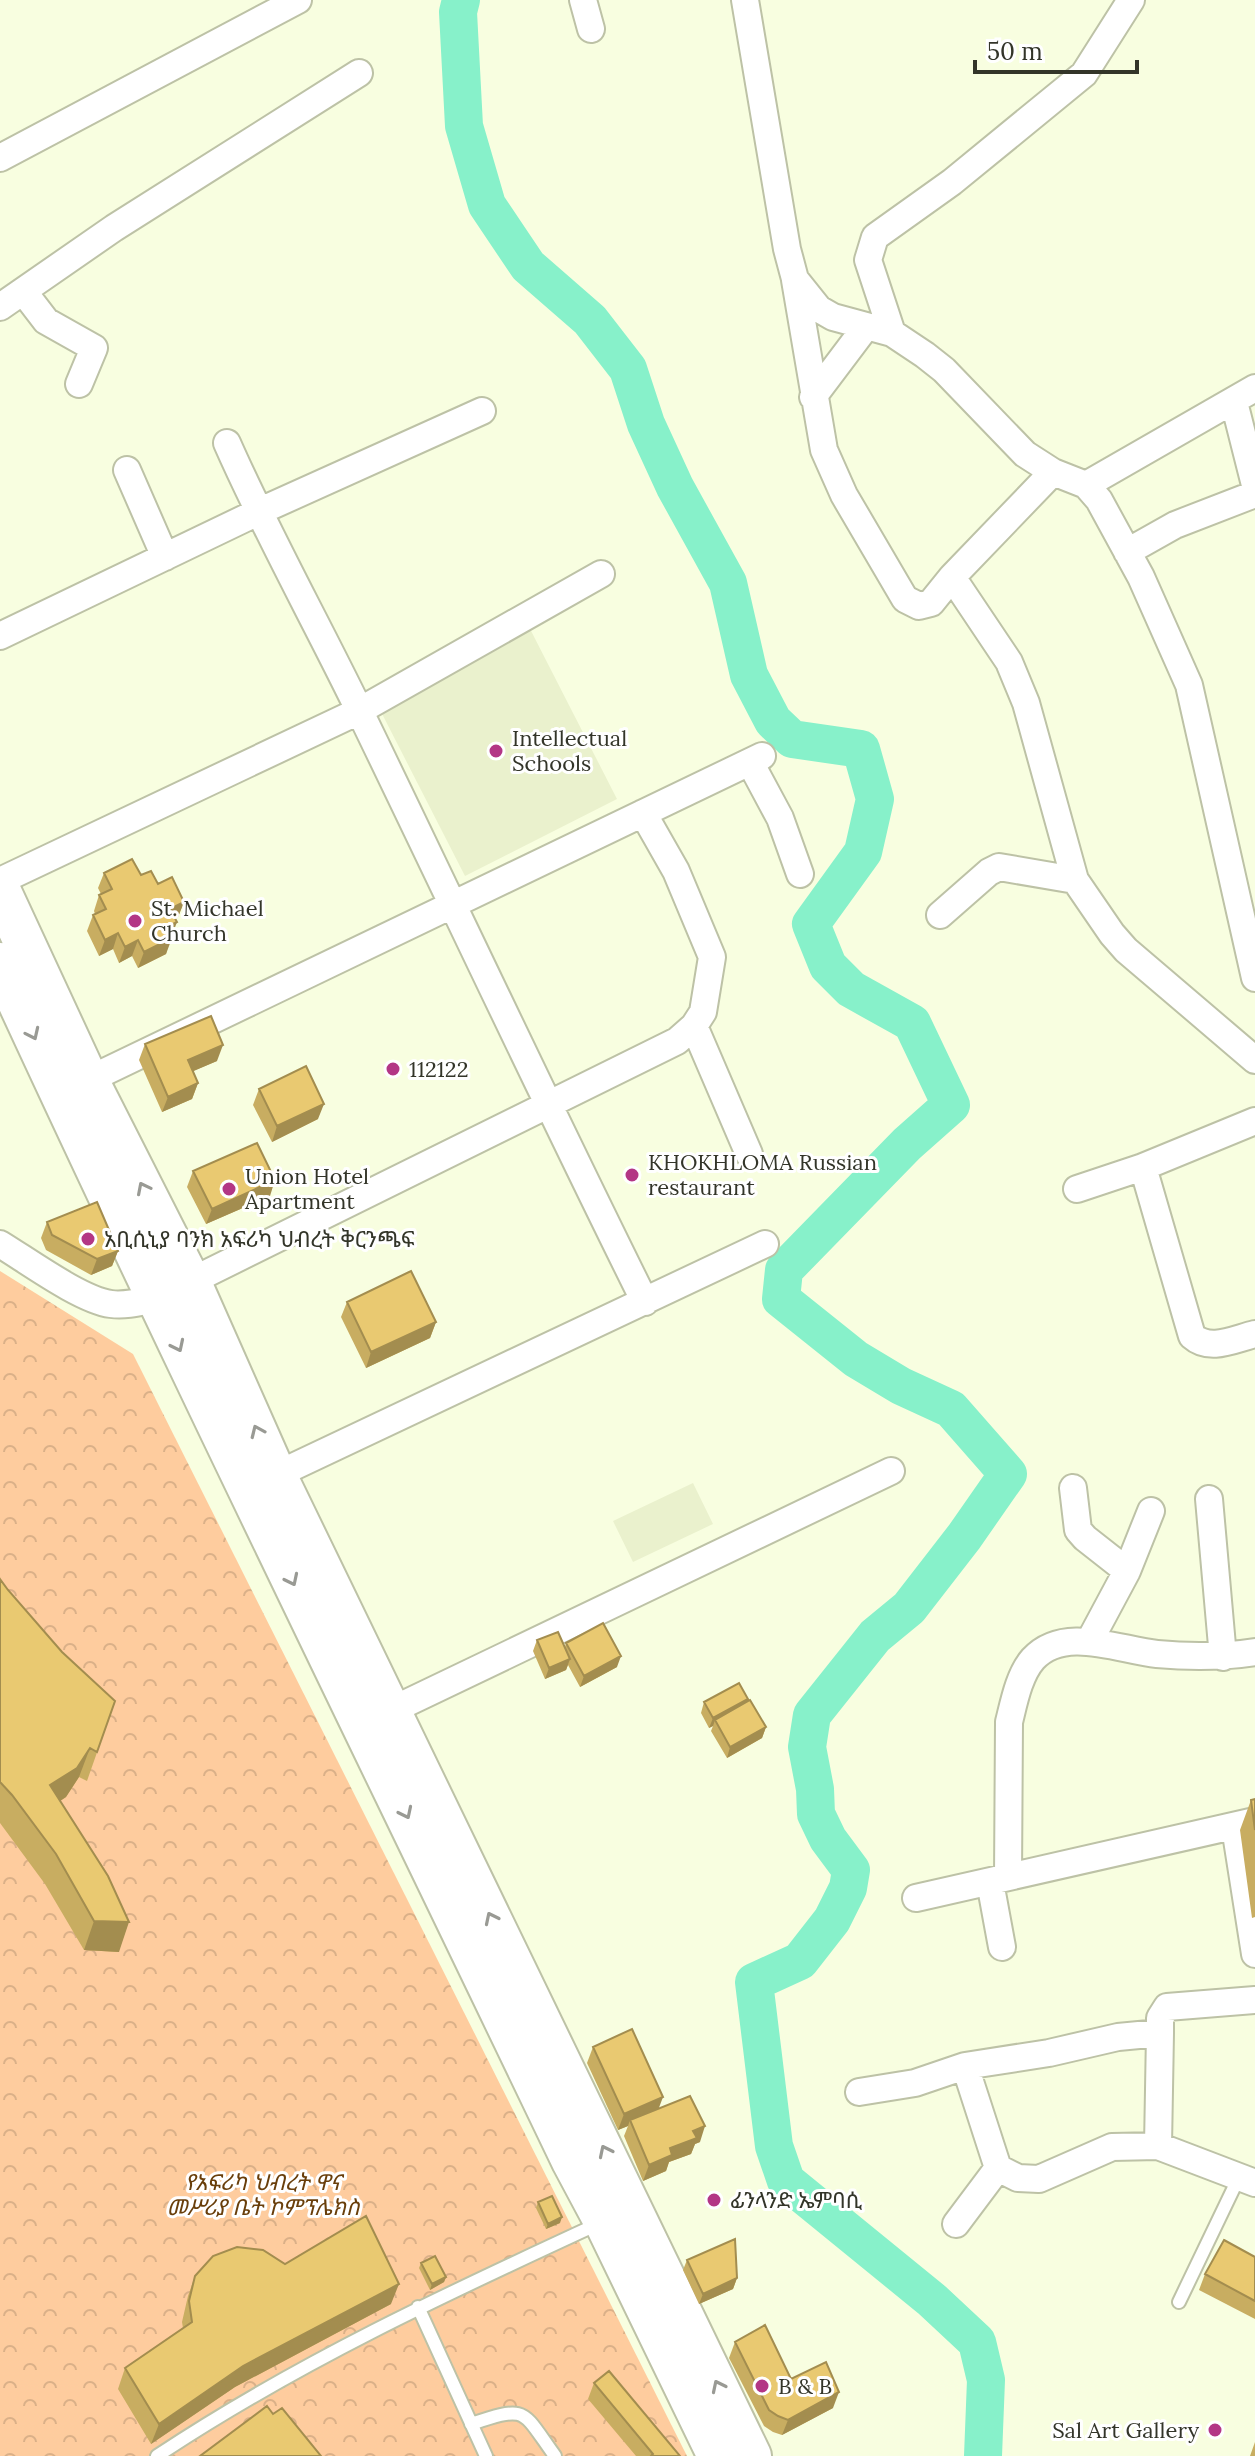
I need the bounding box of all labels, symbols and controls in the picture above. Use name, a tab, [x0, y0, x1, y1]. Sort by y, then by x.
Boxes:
scale bar	[975, 24, 1137, 74]
text: 50 m	[987, 36, 1043, 67]
place label: Intellectual Schools	[512, 724, 627, 777]
marker: Intellectual Schools	[487, 742, 505, 760]
place label: St. Michael Church	[151, 894, 264, 947]
marker: St. Michael Church	[126, 912, 144, 930]
one-way arrow	[23, 1026, 39, 1040]
place label: 112122	[409, 1055, 468, 1083]
marker: 112122	[384, 1060, 402, 1078]
place label: KHOKHLOMA Russian restaurant	[648, 1148, 877, 1201]
place label: Union Hotel Apartment	[244, 1162, 369, 1215]
marker: KHOKHLOMA Russian restaurant	[623, 1166, 641, 1184]
marker: Union Hotel Apartment	[220, 1180, 238, 1198]
one-way arrow	[137, 1182, 153, 1197]
place label: አቢሲኒያ ባንክ አፍሪካ ህብረት ቅርንጫፍ	[104, 1225, 415, 1253]
marker: አቢሲኒያ ባንክ አፍሪካ ህብረት ቅርንጫፍ	[79, 1230, 97, 1248]
one-way arrow	[168, 1338, 184, 1352]
one-way arrow	[250, 1425, 266, 1439]
one-way arrow	[282, 1571, 298, 1586]
one-way arrow	[396, 1805, 412, 1820]
one-way arrow	[485, 1911, 501, 1926]
one-way arrow	[599, 2145, 615, 2160]
park label: የአፍሪካ ህብረት ዋና መሥሪያ ቤት ኮምፕሌክስ	[166, 2168, 361, 2221]
place label: ፊንላንድ ኤምባሲ	[730, 2186, 863, 2214]
marker: ፊንላንድ ኤምባሲ	[705, 2191, 723, 2209]
place label: B & B	[778, 2372, 832, 2400]
marker: B & B	[753, 2377, 771, 2395]
one-way arrow	[712, 2379, 728, 2394]
place label: Sal Art Gallery	[1052, 2416, 1199, 2444]
marker: Sal Art Gallery	[1206, 2421, 1224, 2439]

